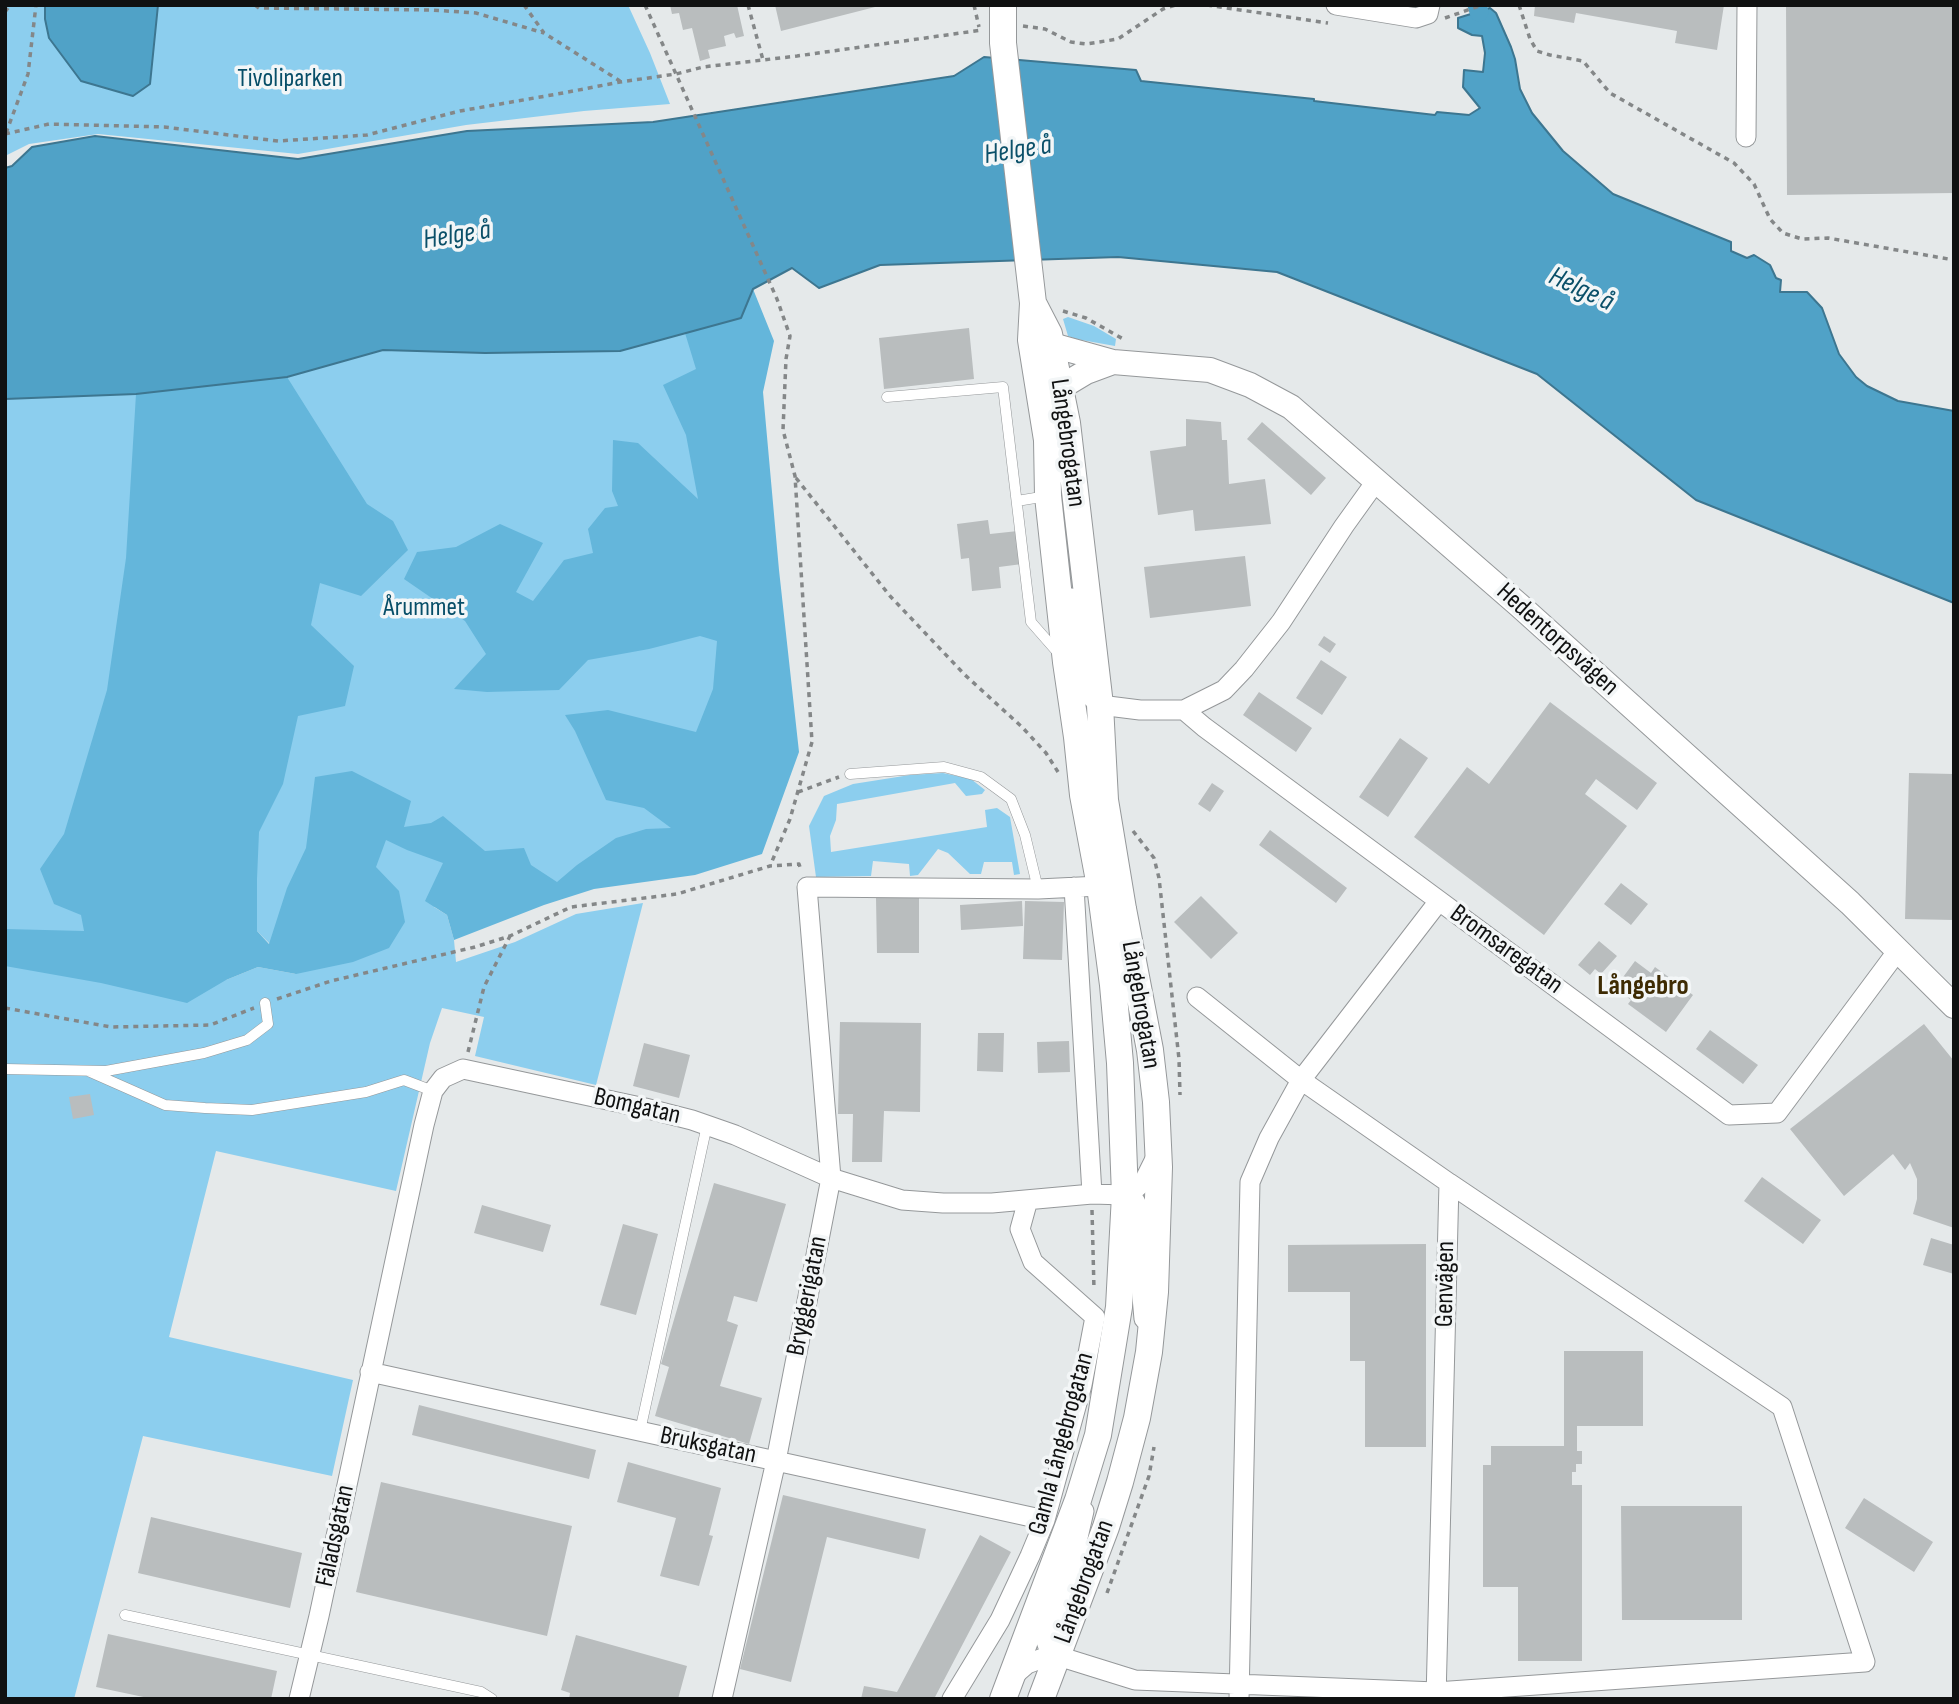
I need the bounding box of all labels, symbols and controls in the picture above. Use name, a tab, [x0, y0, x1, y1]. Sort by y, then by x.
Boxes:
park label: Tivoliparken	[237, 63, 343, 95]
water label: Helge å	[982, 129, 1054, 173]
water label: Helge å	[421, 214, 493, 258]
water label: Helge å	[1543, 260, 1619, 320]
street label: Långebrogatan	[1043, 377, 1091, 509]
street label: Hedentorpsvägen	[1489, 577, 1625, 703]
park label: Årummet	[383, 592, 465, 624]
street label: Bromsaregatan	[1444, 899, 1568, 1001]
street label: Långebrogatan	[1113, 939, 1167, 1071]
district label: Långebro	[1597, 970, 1689, 1004]
street label: Bomgatan	[591, 1082, 683, 1132]
street label: Bryggerigatan	[781, 1234, 835, 1358]
street label: Genvägen	[1430, 1241, 1462, 1327]
street label: Gamla Långebrogatan	[1023, 1349, 1101, 1539]
street label: Bruksgatan	[657, 1421, 759, 1471]
street label: Fäladsgatan	[310, 1482, 362, 1590]
street label: Långebrogatan	[1048, 1516, 1122, 1648]

